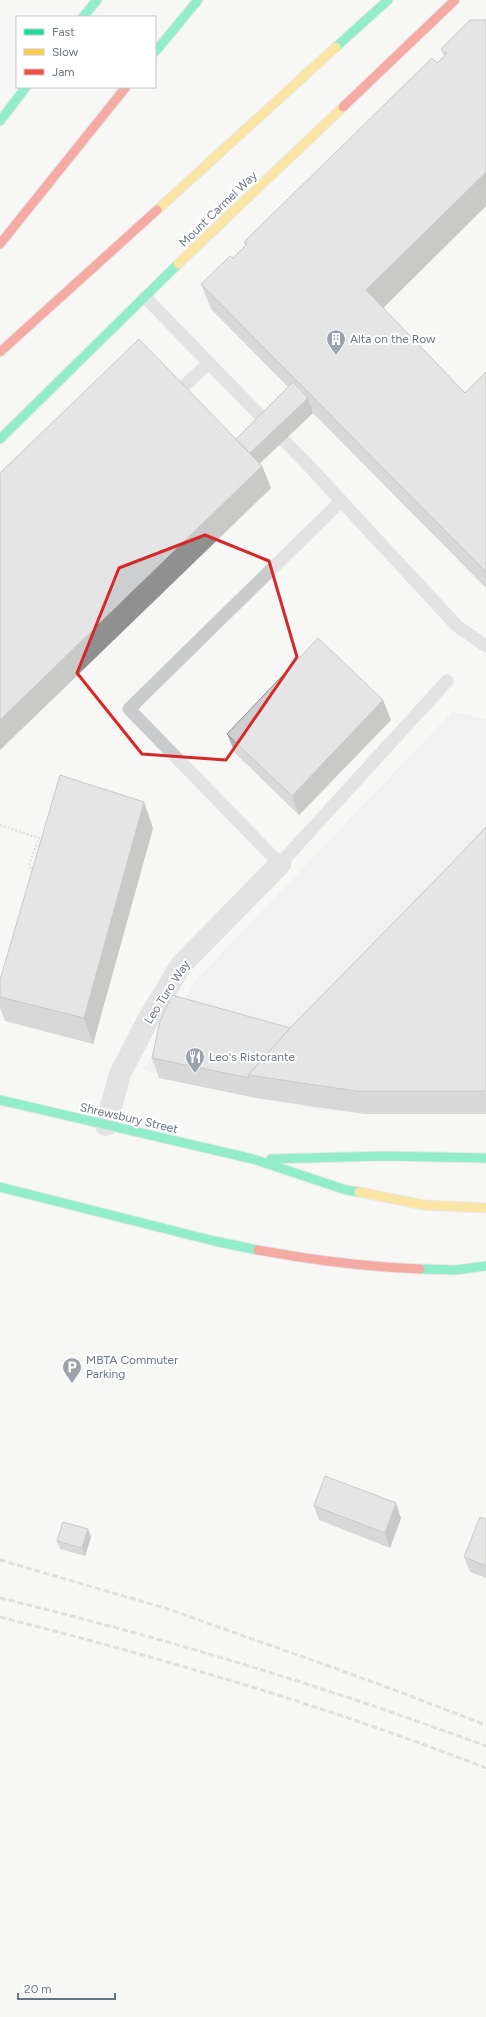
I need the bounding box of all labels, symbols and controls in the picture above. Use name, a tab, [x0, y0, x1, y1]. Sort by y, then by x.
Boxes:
legend	[16, 16, 156, 88]
text: Fast	[52, 25, 75, 39]
text: Slow	[52, 45, 79, 59]
text: Jam	[52, 65, 75, 79]
street label: Mount Carmel Way	[176, 168, 260, 250]
building icon: Alta on the Row	[325, 328, 347, 356]
place label: Alta on the Row	[350, 332, 436, 346]
street label: Leo Turo Way	[141, 957, 193, 1026]
restaurant icon: Leo's Ristorante	[184, 1046, 206, 1074]
place label: Leo's Ristorante	[209, 1050, 295, 1064]
street label: Shrewsbury Street	[79, 1100, 180, 1136]
place label: MBTA Commuter Parking	[86, 1353, 178, 1381]
parking icon: MBTA Commuter Parking	[61, 1356, 83, 1384]
scale bar	[18, 1975, 115, 2001]
text: 20 m	[24, 1982, 52, 1996]

